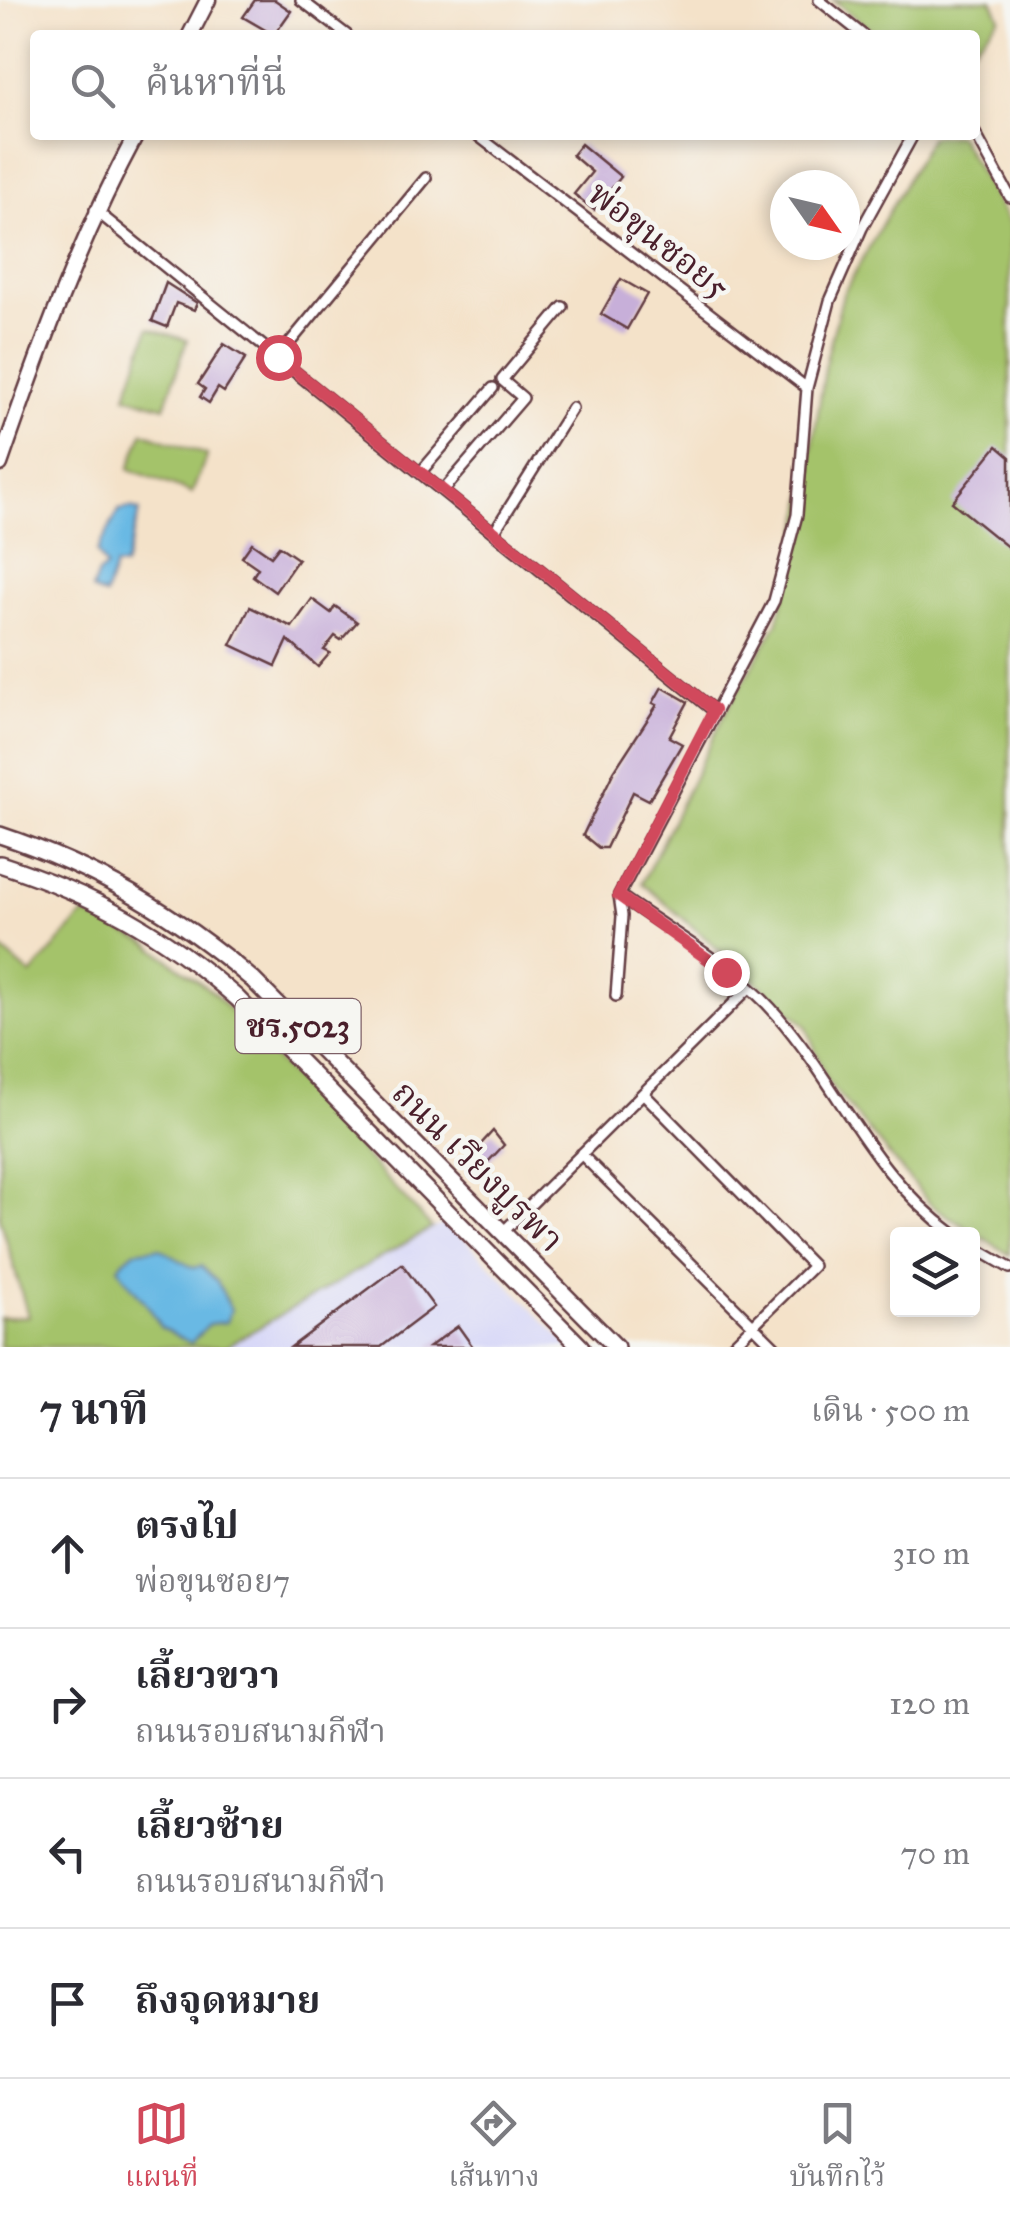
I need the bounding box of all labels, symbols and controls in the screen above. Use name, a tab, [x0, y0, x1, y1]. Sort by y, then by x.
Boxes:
search box	[30, 30, 980, 140]
icon: search	[65, 58, 120, 113]
text: ค้นหาที่นี่	[145, 59, 286, 105]
north arrow	[770, 170, 860, 260]
street label: พ่อขุนซอย5	[579, 172, 738, 310]
route start	[256, 335, 302, 381]
route end	[704, 950, 750, 996]
road number: ชร.5023	[236, 999, 360, 1053]
street label: ถนน เวียงบูรพา	[382, 1072, 572, 1262]
map controls	[890, 1227, 980, 1317]
button: layers	[890, 1227, 980, 1317]
text: 7 นาที	[40, 1384, 148, 1436]
text: เดิน · 500 m	[811, 1391, 970, 1430]
text: ตรงไป	[135, 1502, 239, 1548]
icon: ahead	[40, 1526, 95, 1581]
text: 310 m	[892, 1534, 970, 1573]
text: พ่อขุนซอย7	[135, 1562, 290, 1601]
text: เลี้ยวขวา	[135, 1652, 280, 1698]
icon: right	[40, 1676, 95, 1731]
text: 120 m	[889, 1684, 970, 1723]
text: ถนนรอบสนามกีฬา	[135, 1712, 386, 1751]
text: เลี้ยวซ้าย	[135, 1802, 284, 1848]
icon: left	[40, 1826, 95, 1881]
text: 70 m	[901, 1834, 970, 1873]
text: ถนนรอบสนามกีฬา	[135, 1862, 386, 1901]
icon: arrive	[40, 1976, 95, 2031]
text: ถึงจุดหมาย	[135, 1977, 320, 2023]
tab: แผนที่	[125, 2096, 198, 2201]
tab: เส้นทาง	[448, 2096, 540, 2201]
tab: บันทึกไว้	[790, 2096, 885, 2201]

